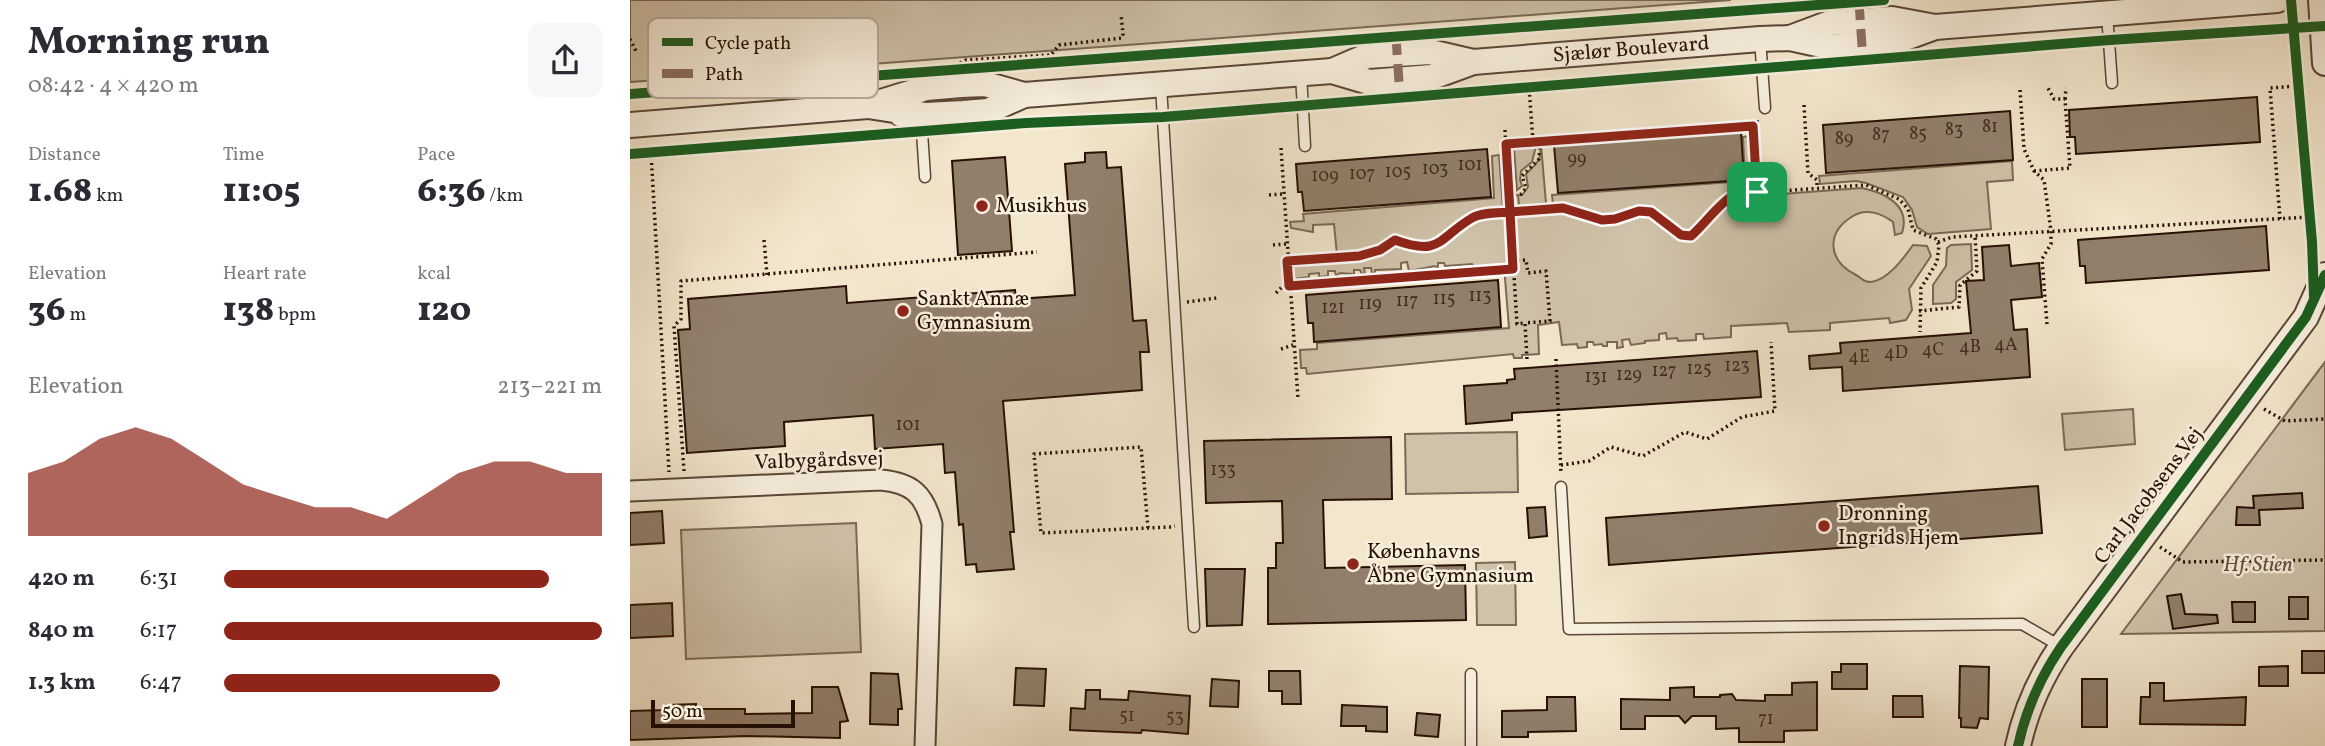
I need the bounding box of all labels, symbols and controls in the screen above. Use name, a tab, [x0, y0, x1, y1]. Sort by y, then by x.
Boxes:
text: Morning run	[28, 17, 270, 70]
legend	[648, 18, 878, 98]
button: share	[528, 23, 602, 97]
street label: Sjælør Boulevard	[1552, 29, 1711, 70]
text: Cycle path	[705, 31, 791, 57]
text: Path	[705, 62, 743, 88]
text: 08:42 · 4 × 420 m	[28, 70, 199, 102]
house number: 81	[1982, 115, 1998, 140]
house number: 83	[1945, 118, 1963, 143]
house number: 85	[1909, 122, 1927, 147]
house number: 87	[1872, 123, 1890, 148]
house number: 89	[1835, 127, 1853, 152]
text: Distance	[28, 142, 101, 168]
text: Time	[223, 142, 264, 168]
text: Pace	[417, 142, 455, 168]
house number: 99	[1568, 147, 1586, 172]
house number: 101	[1458, 153, 1482, 178]
house number: 103	[1422, 157, 1448, 182]
house number: 105	[1385, 160, 1411, 185]
house number: 107	[1349, 162, 1375, 187]
pin	[1727, 162, 1787, 222]
house number: 109	[1311, 164, 1339, 189]
text: 1.68	[28, 168, 92, 216]
text: 11:05	[223, 168, 300, 216]
text: 6:36	[417, 168, 485, 216]
icon: arrive	[1738, 173, 1776, 211]
text: km	[92, 183, 123, 209]
text: /km	[485, 183, 523, 209]
place label: Musikhus	[996, 192, 1087, 221]
marker: Musikhus	[974, 198, 990, 214]
text: Elevation	[28, 261, 107, 287]
text: Heart rate	[223, 261, 307, 287]
text: kcal	[417, 261, 451, 287]
house number: 113	[1468, 284, 1492, 309]
place label: Sankt Annæ Gymnasium	[917, 285, 1031, 338]
text: 36	[28, 287, 66, 335]
text: 138	[223, 287, 274, 335]
text: 120	[417, 287, 471, 335]
house number: 115	[1433, 287, 1455, 312]
house number: 117	[1396, 289, 1418, 314]
house number: 119	[1358, 292, 1382, 317]
house number: 121	[1321, 296, 1345, 321]
text: m	[66, 302, 86, 328]
text: bpm	[274, 302, 316, 328]
marker: Sankt Annæ Gymnasium	[895, 303, 911, 319]
house number: 4A	[1994, 333, 2018, 358]
house number: 4B	[1959, 335, 1981, 360]
house number: 4C	[1922, 338, 1944, 363]
house number: 4D	[1884, 341, 1908, 366]
house number: 4E	[1848, 345, 1870, 370]
house number: 123	[1724, 354, 1750, 379]
house number: 125	[1686, 357, 1712, 382]
house number: 127	[1652, 359, 1676, 384]
house number: 129	[1616, 363, 1642, 388]
house number: 131	[1584, 365, 1608, 390]
text: Elevation	[28, 371, 124, 403]
text: 213–221 m	[497, 371, 602, 403]
house number: 101	[896, 413, 920, 438]
street label: Carl Jacobsens Vej	[2088, 421, 2210, 571]
street label: Valbygårdsvej	[754, 444, 884, 478]
house number: 133	[1210, 458, 1236, 483]
place label: Dronning Ingrids Hjem	[1838, 500, 1959, 553]
marker: Dronning Ingrids Hjem	[1816, 518, 1832, 534]
place label: Københavns Åbne Gymnasium	[1367, 538, 1534, 591]
park label: Hf. Stien	[2223, 551, 2293, 580]
marker: Københavns Åbne Gymnasium	[1345, 556, 1361, 572]
text: 420 m	[28, 563, 95, 595]
text: 6:31	[140, 563, 178, 595]
text: 840 m	[28, 615, 94, 647]
text: 6:17	[140, 615, 177, 647]
text: 1.3 km	[28, 667, 96, 699]
text: 6:47	[140, 667, 182, 699]
scale bar	[651, 697, 794, 729]
text: 50 m	[662, 699, 703, 725]
house number: 51	[1119, 704, 1135, 729]
house number: 53	[1166, 705, 1184, 730]
house number: 71	[1758, 707, 1774, 732]

